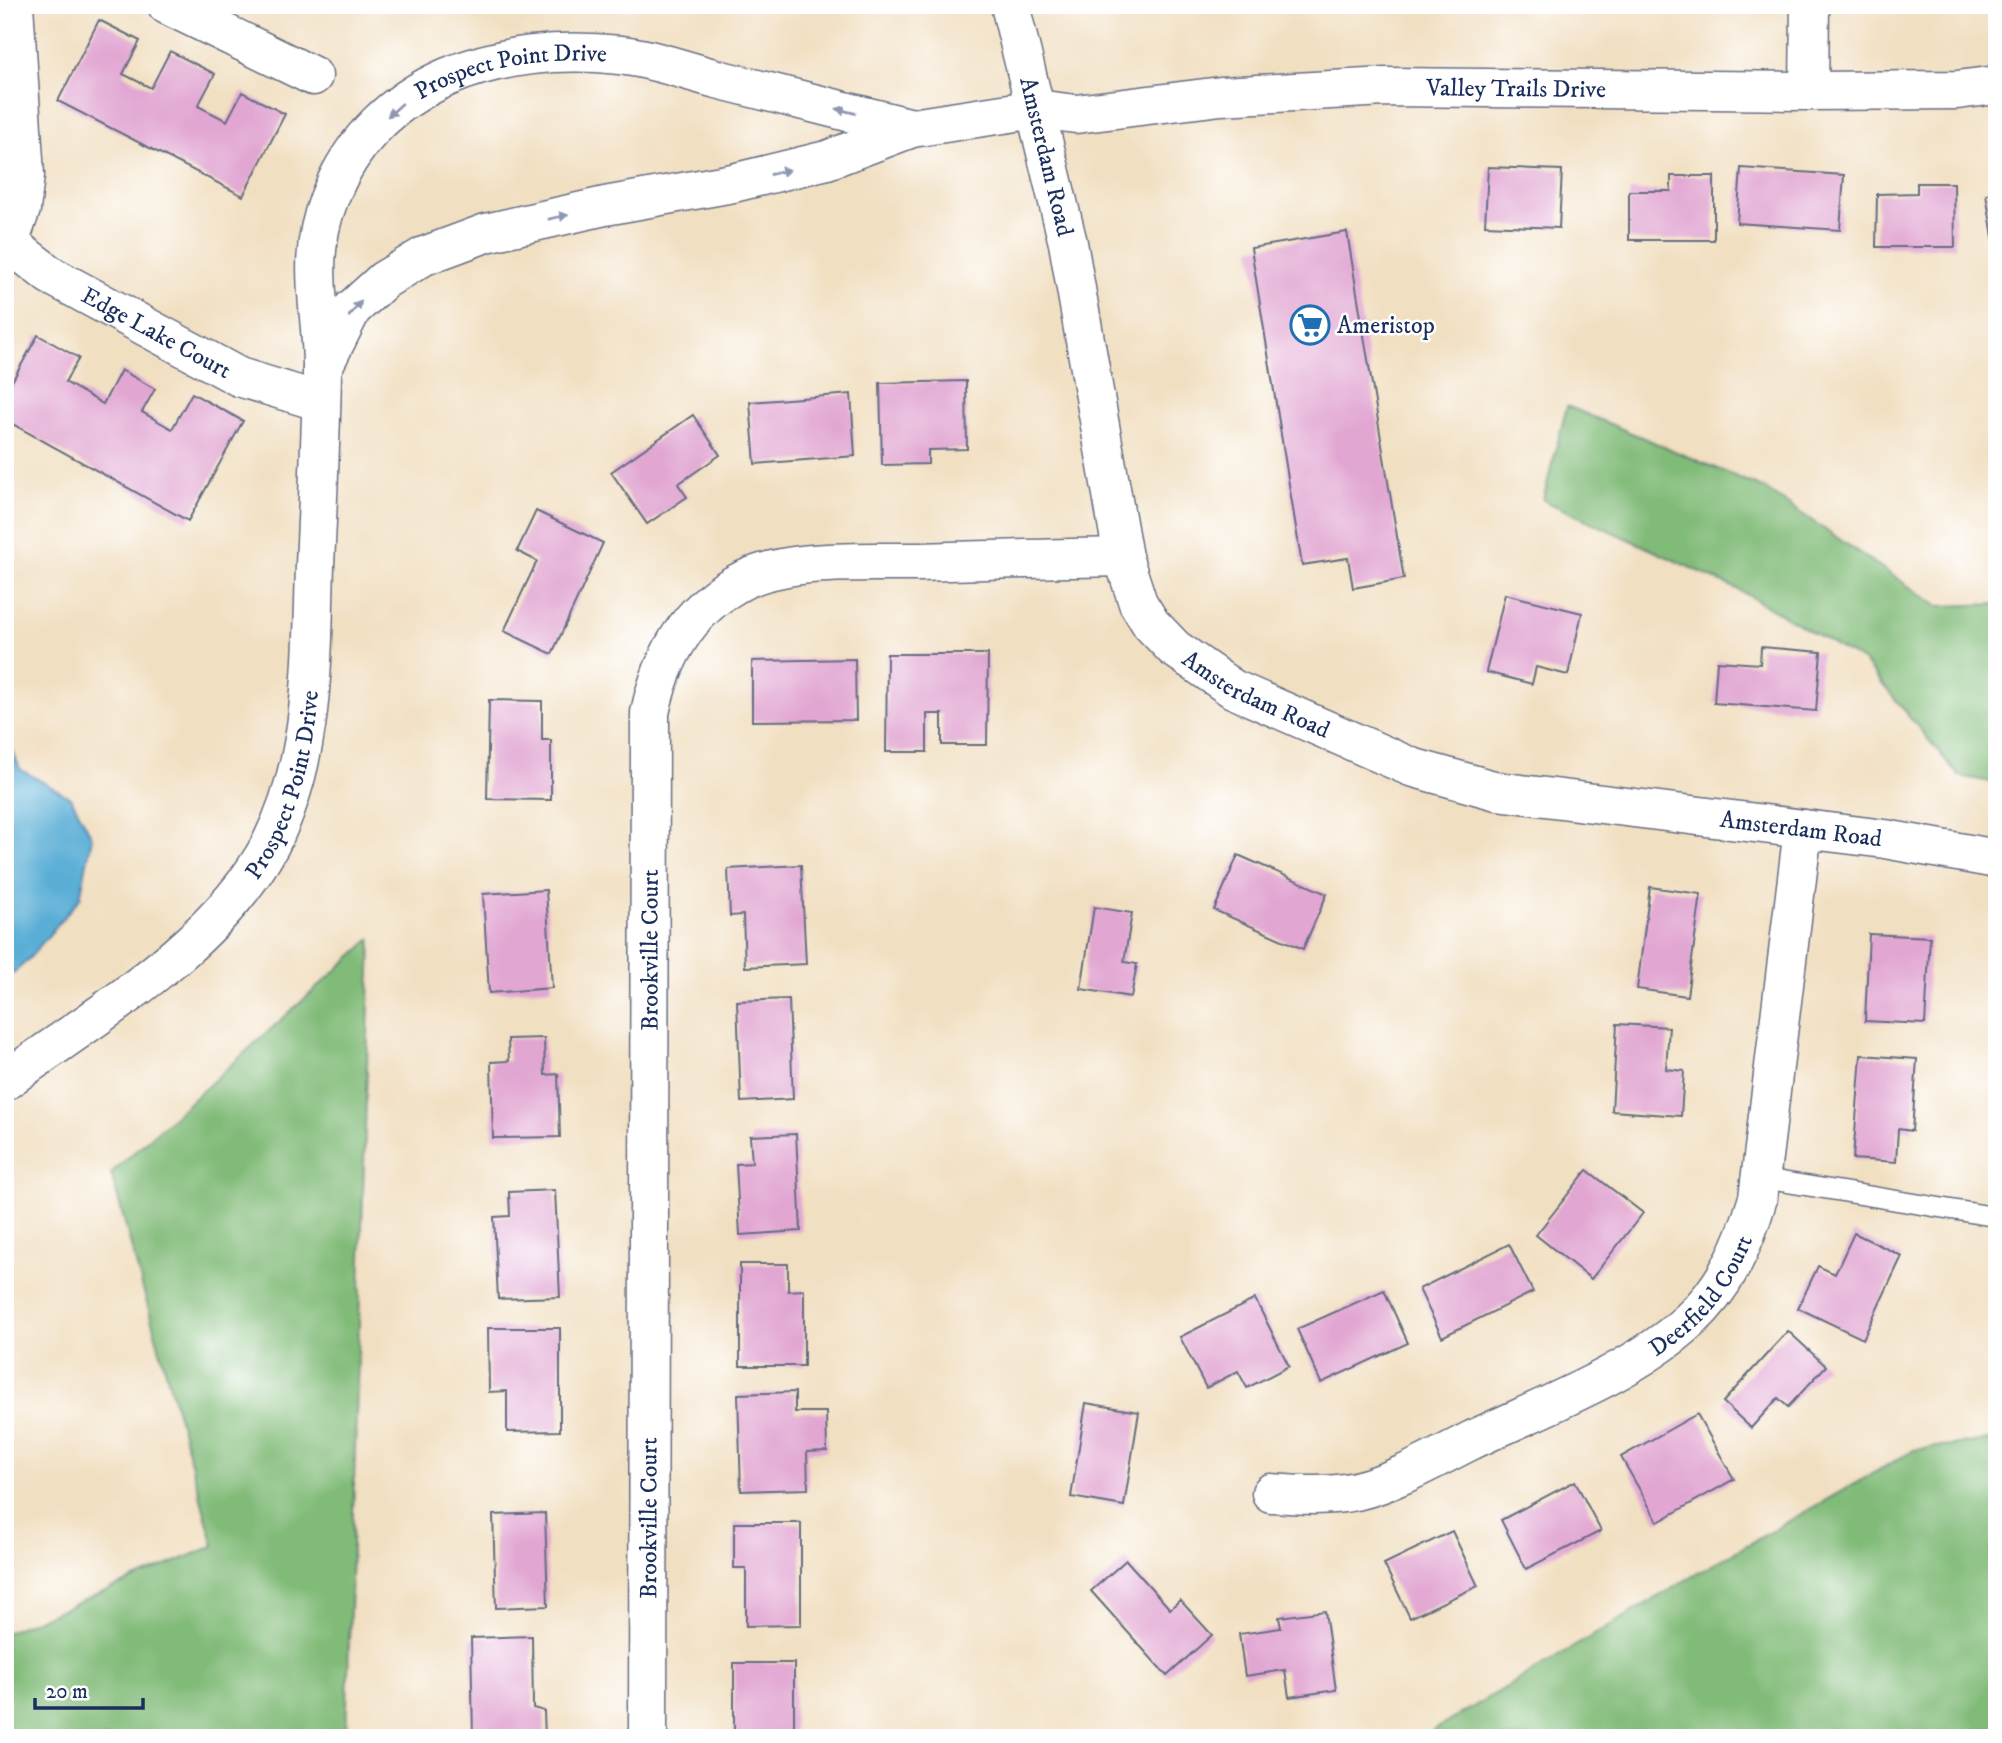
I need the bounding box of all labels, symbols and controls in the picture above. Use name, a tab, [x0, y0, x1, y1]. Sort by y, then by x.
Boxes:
street label: Prospect Point Drive	[409, 38, 608, 107]
street label: Valley Trails Drive	[1425, 73, 1606, 105]
street label: Amsterdam Road	[1012, 74, 1080, 240]
one-way arrow	[386, 102, 403, 117]
one-way arrow	[835, 105, 857, 116]
one-way arrow	[770, 166, 792, 177]
one-way arrow	[547, 211, 569, 222]
street label: Edge Lake Court	[76, 281, 236, 386]
one-way arrow	[348, 301, 363, 319]
supermarket icon: Ameristop	[1289, 304, 1331, 346]
place label: Ameristop	[1337, 311, 1435, 341]
street label: Amsterdam Road	[1176, 644, 1334, 746]
street label: Prospect Point Drive	[239, 689, 326, 885]
street label: Amsterdam Road	[1718, 805, 1884, 855]
street label: Brookville Court	[635, 869, 666, 1031]
street label: Deerfield Court	[1643, 1231, 1760, 1364]
street label: Brookville Court	[634, 1437, 665, 1599]
scale bar	[35, 1666, 144, 1710]
text: 20 m	[46, 1679, 88, 1705]

